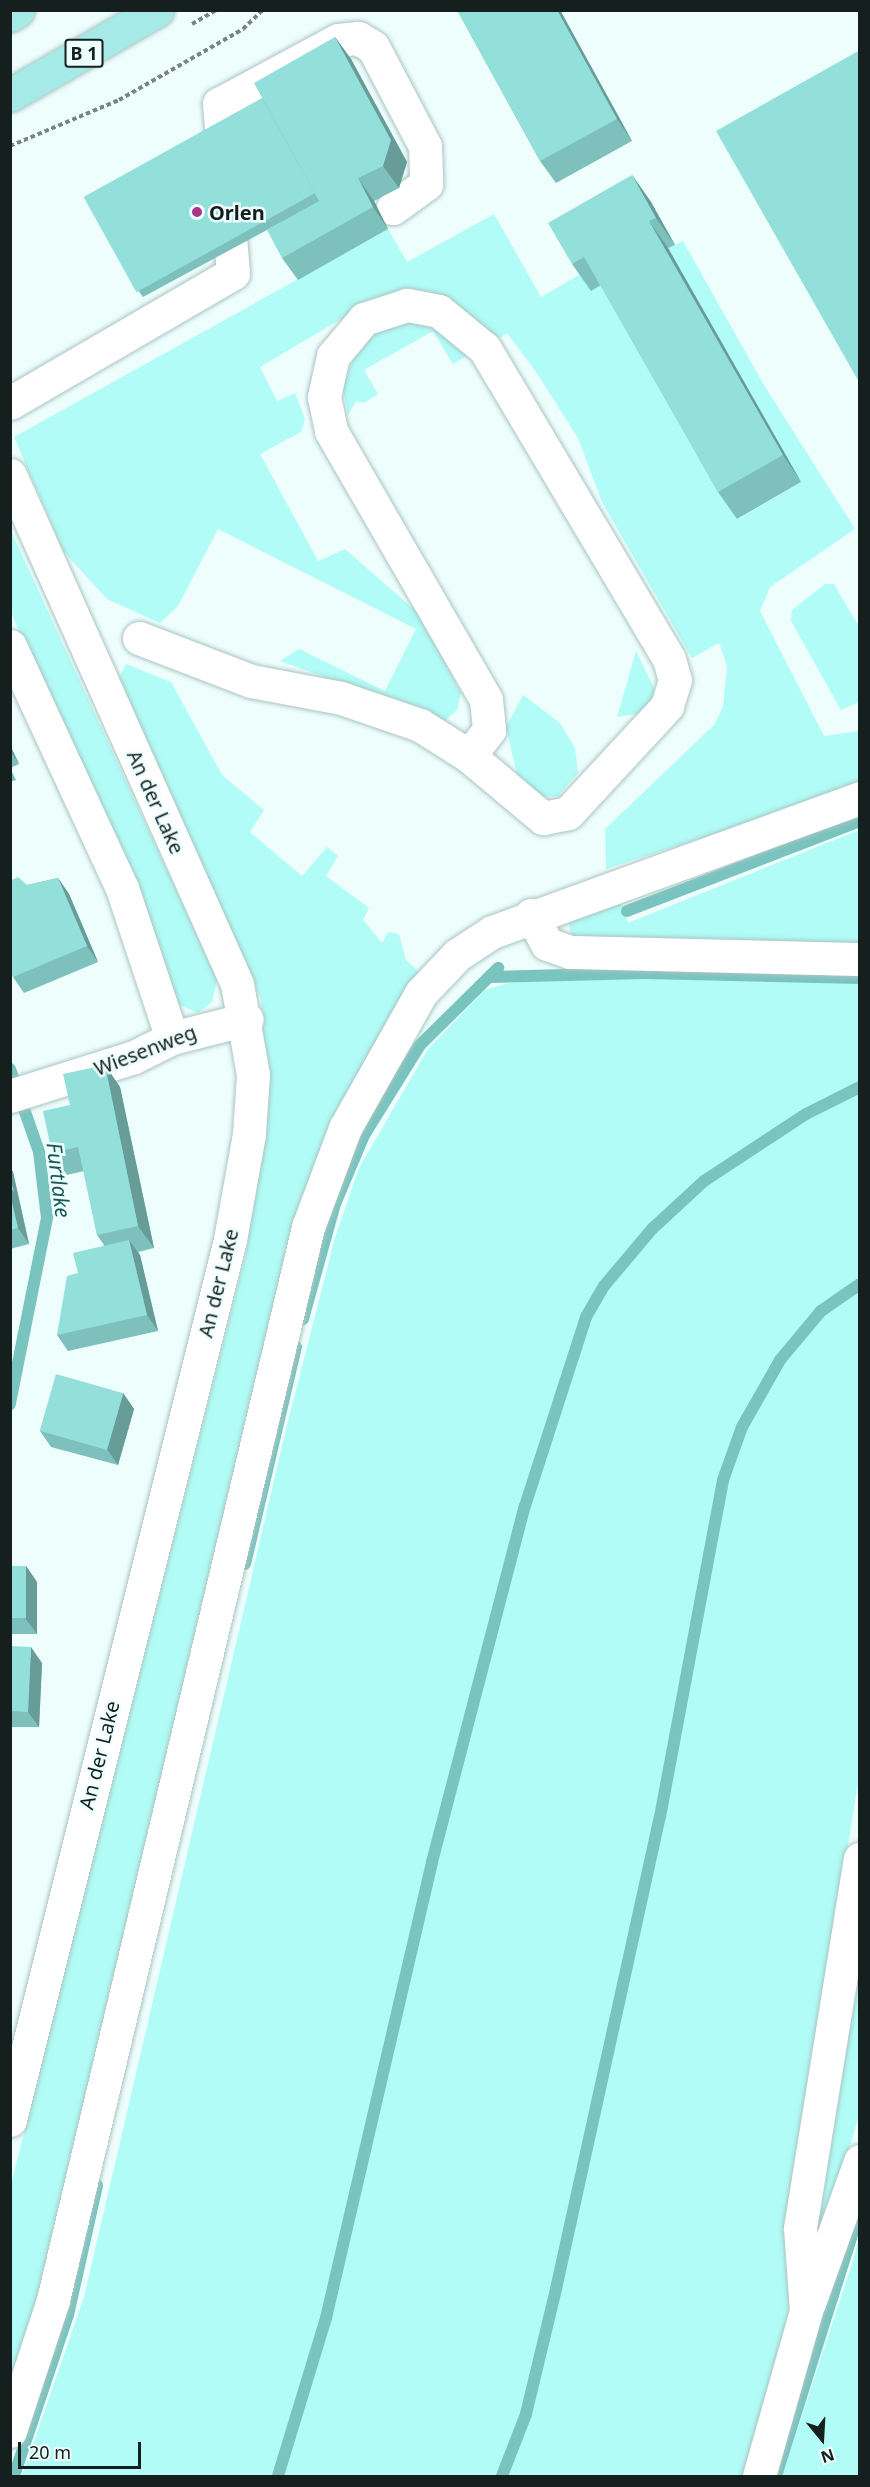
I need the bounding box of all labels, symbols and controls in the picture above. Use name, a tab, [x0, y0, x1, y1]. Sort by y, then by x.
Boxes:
road number: B 1	[64, 38, 104, 68]
place label: Orlen	[209, 200, 265, 224]
marker: Orlen	[190, 205, 204, 219]
street label: An der Lake	[122, 746, 190, 858]
street label: Wiesenweg	[90, 1020, 200, 1080]
water label: Furtlake	[42, 1141, 76, 1219]
street label: An der Lake	[193, 1226, 243, 1340]
street label: An der Lake	[74, 1698, 124, 1812]
north arrow	[792, 2409, 852, 2469]
scale bar	[21, 2430, 144, 2468]
text: 20 m	[29, 2440, 71, 2464]
text: N	[818, 2444, 837, 2469]

